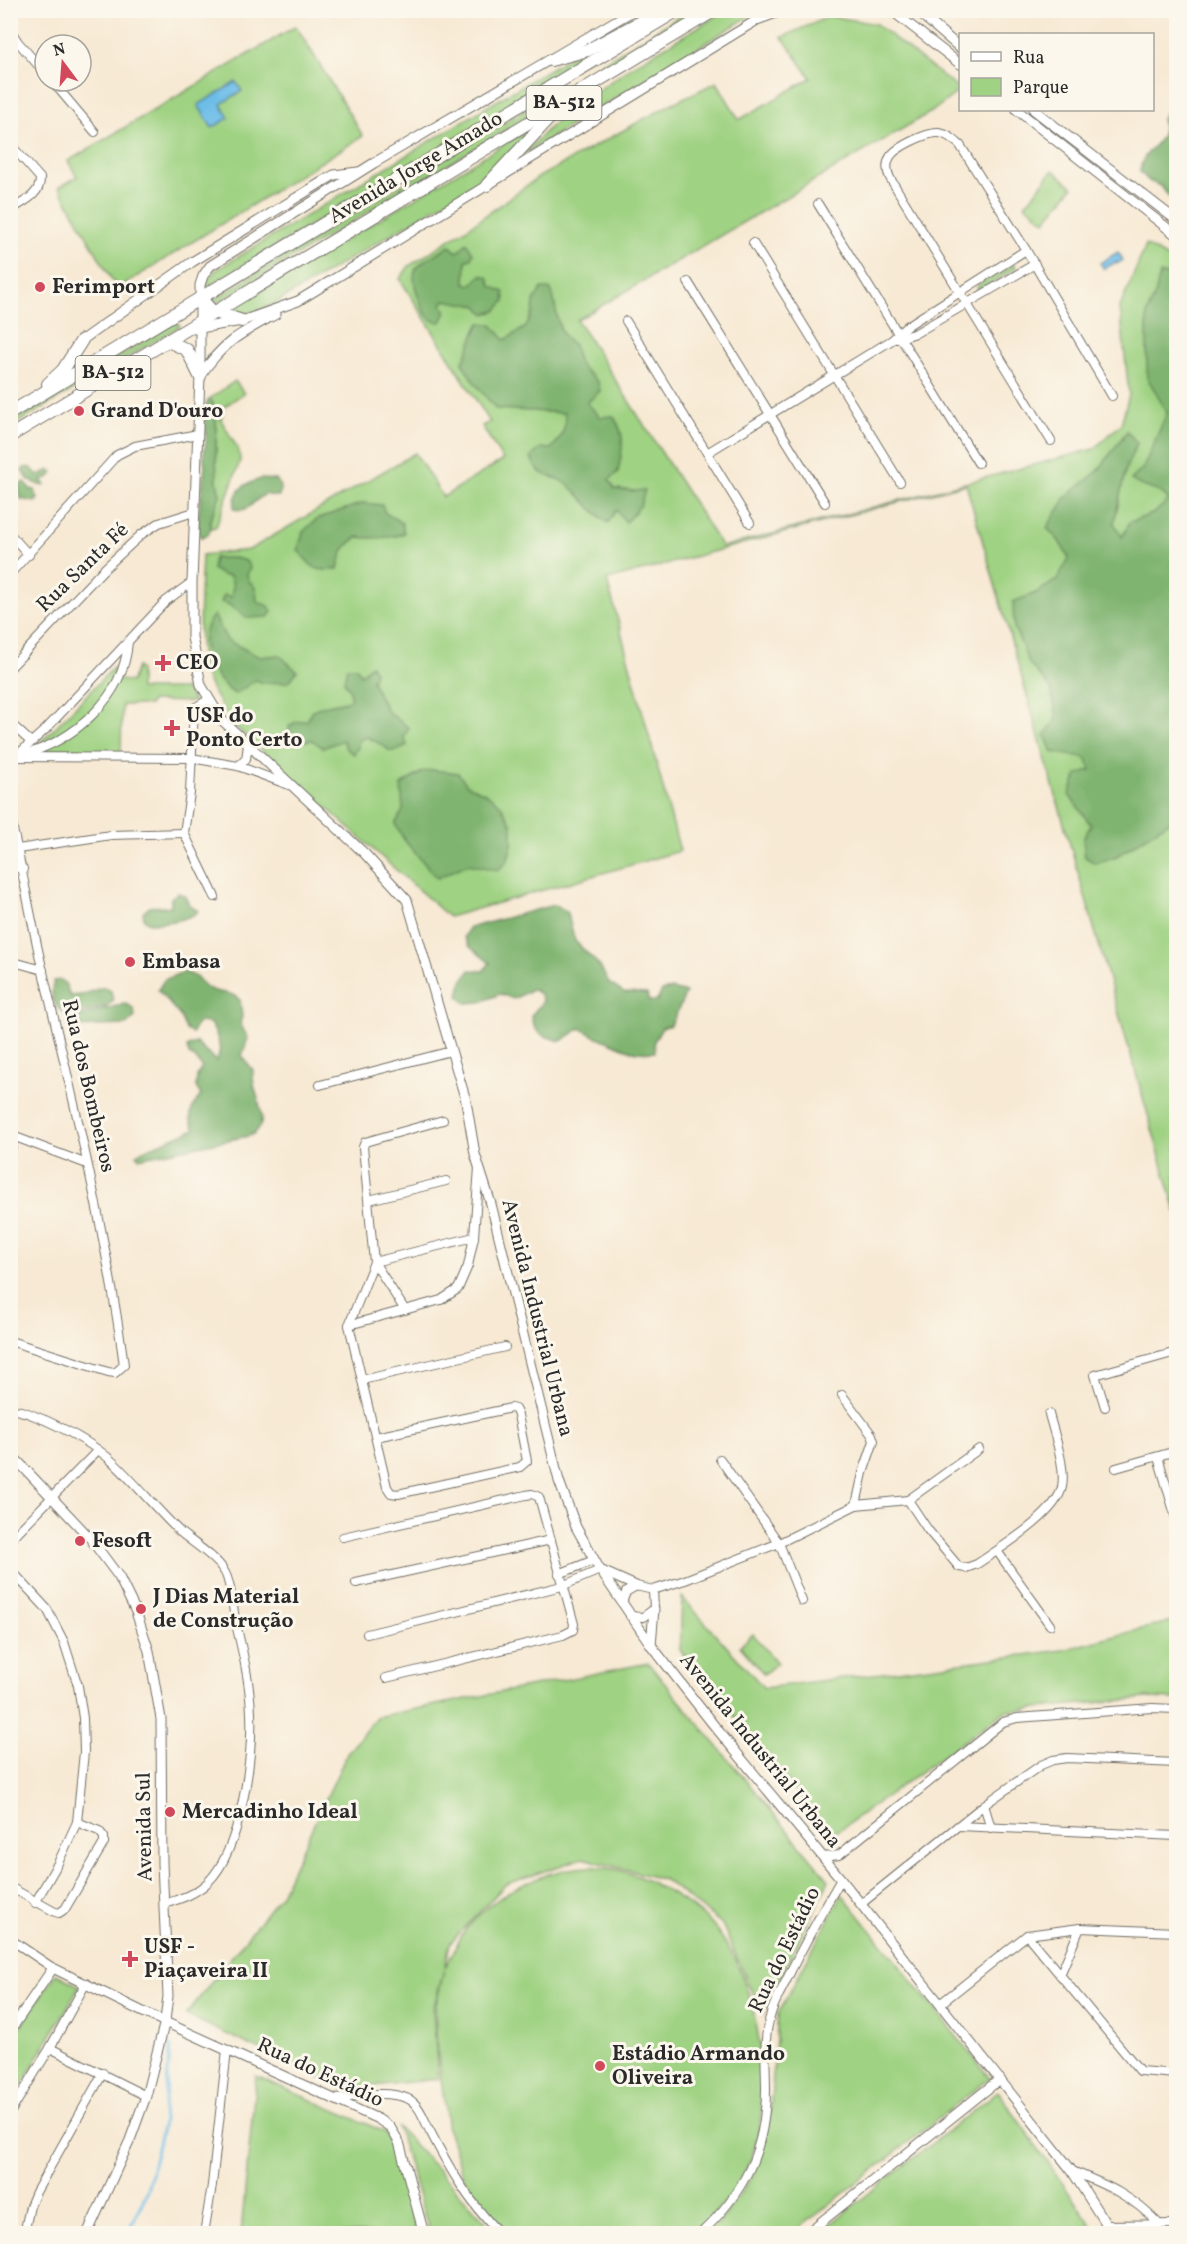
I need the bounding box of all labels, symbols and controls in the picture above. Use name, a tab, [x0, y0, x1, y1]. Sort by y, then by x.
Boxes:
north arrow	[33, 33, 93, 93]
legend	[959, 33, 1154, 111]
text: N	[51, 38, 68, 63]
text: Rua	[1013, 46, 1044, 71]
text: Parque	[1013, 76, 1068, 101]
road number: BA-512	[526, 86, 602, 120]
street label: Avenida Jorge Amado	[324, 104, 508, 232]
place label: Ferimport	[52, 273, 155, 302]
marker: Ferimport	[33, 280, 47, 294]
road number: BA-512	[76, 356, 150, 390]
place label: Grand D'ouro	[91, 397, 223, 426]
marker: Grand D'ouro	[72, 404, 86, 418]
street label: Rua Santa Fé	[30, 516, 136, 619]
place label: CEO	[176, 649, 218, 678]
marker: CEO	[154, 654, 172, 672]
place label: USF do Ponto Certo	[186, 702, 303, 755]
marker: USF do Ponto Certo	[163, 719, 181, 737]
place label: Embasa	[142, 948, 221, 977]
marker: Embasa	[123, 955, 137, 969]
street label: Rua dos Bombeiros	[54, 997, 122, 1175]
street label: Avenida Industrial Urbana	[493, 1196, 581, 1440]
place label: Fesoft	[92, 1527, 152, 1556]
marker: Fesoft	[73, 1534, 87, 1548]
place label: J Dias Material de Construção	[152, 1583, 299, 1636]
marker: J Dias Material de Construção	[134, 1602, 148, 1616]
street label: Avenida Industrial Urbana	[672, 1647, 848, 1855]
street label: Avenida Sul	[130, 1772, 160, 1882]
place label: Mercadinho Ideal	[182, 1798, 358, 1827]
marker: Mercadinho Ideal	[163, 1805, 177, 1819]
street label: Rua do Estádio	[742, 1882, 828, 2018]
place label: USF - Piaçaveira II	[144, 1933, 268, 1986]
marker: USF - Piaçaveira II	[121, 1950, 139, 1968]
street label: Rua do Estádio	[252, 2031, 388, 2115]
place label: Estádio Armando Oliveira	[612, 2040, 785, 2093]
marker: Estádio Armando Oliveira	[593, 2059, 607, 2073]

